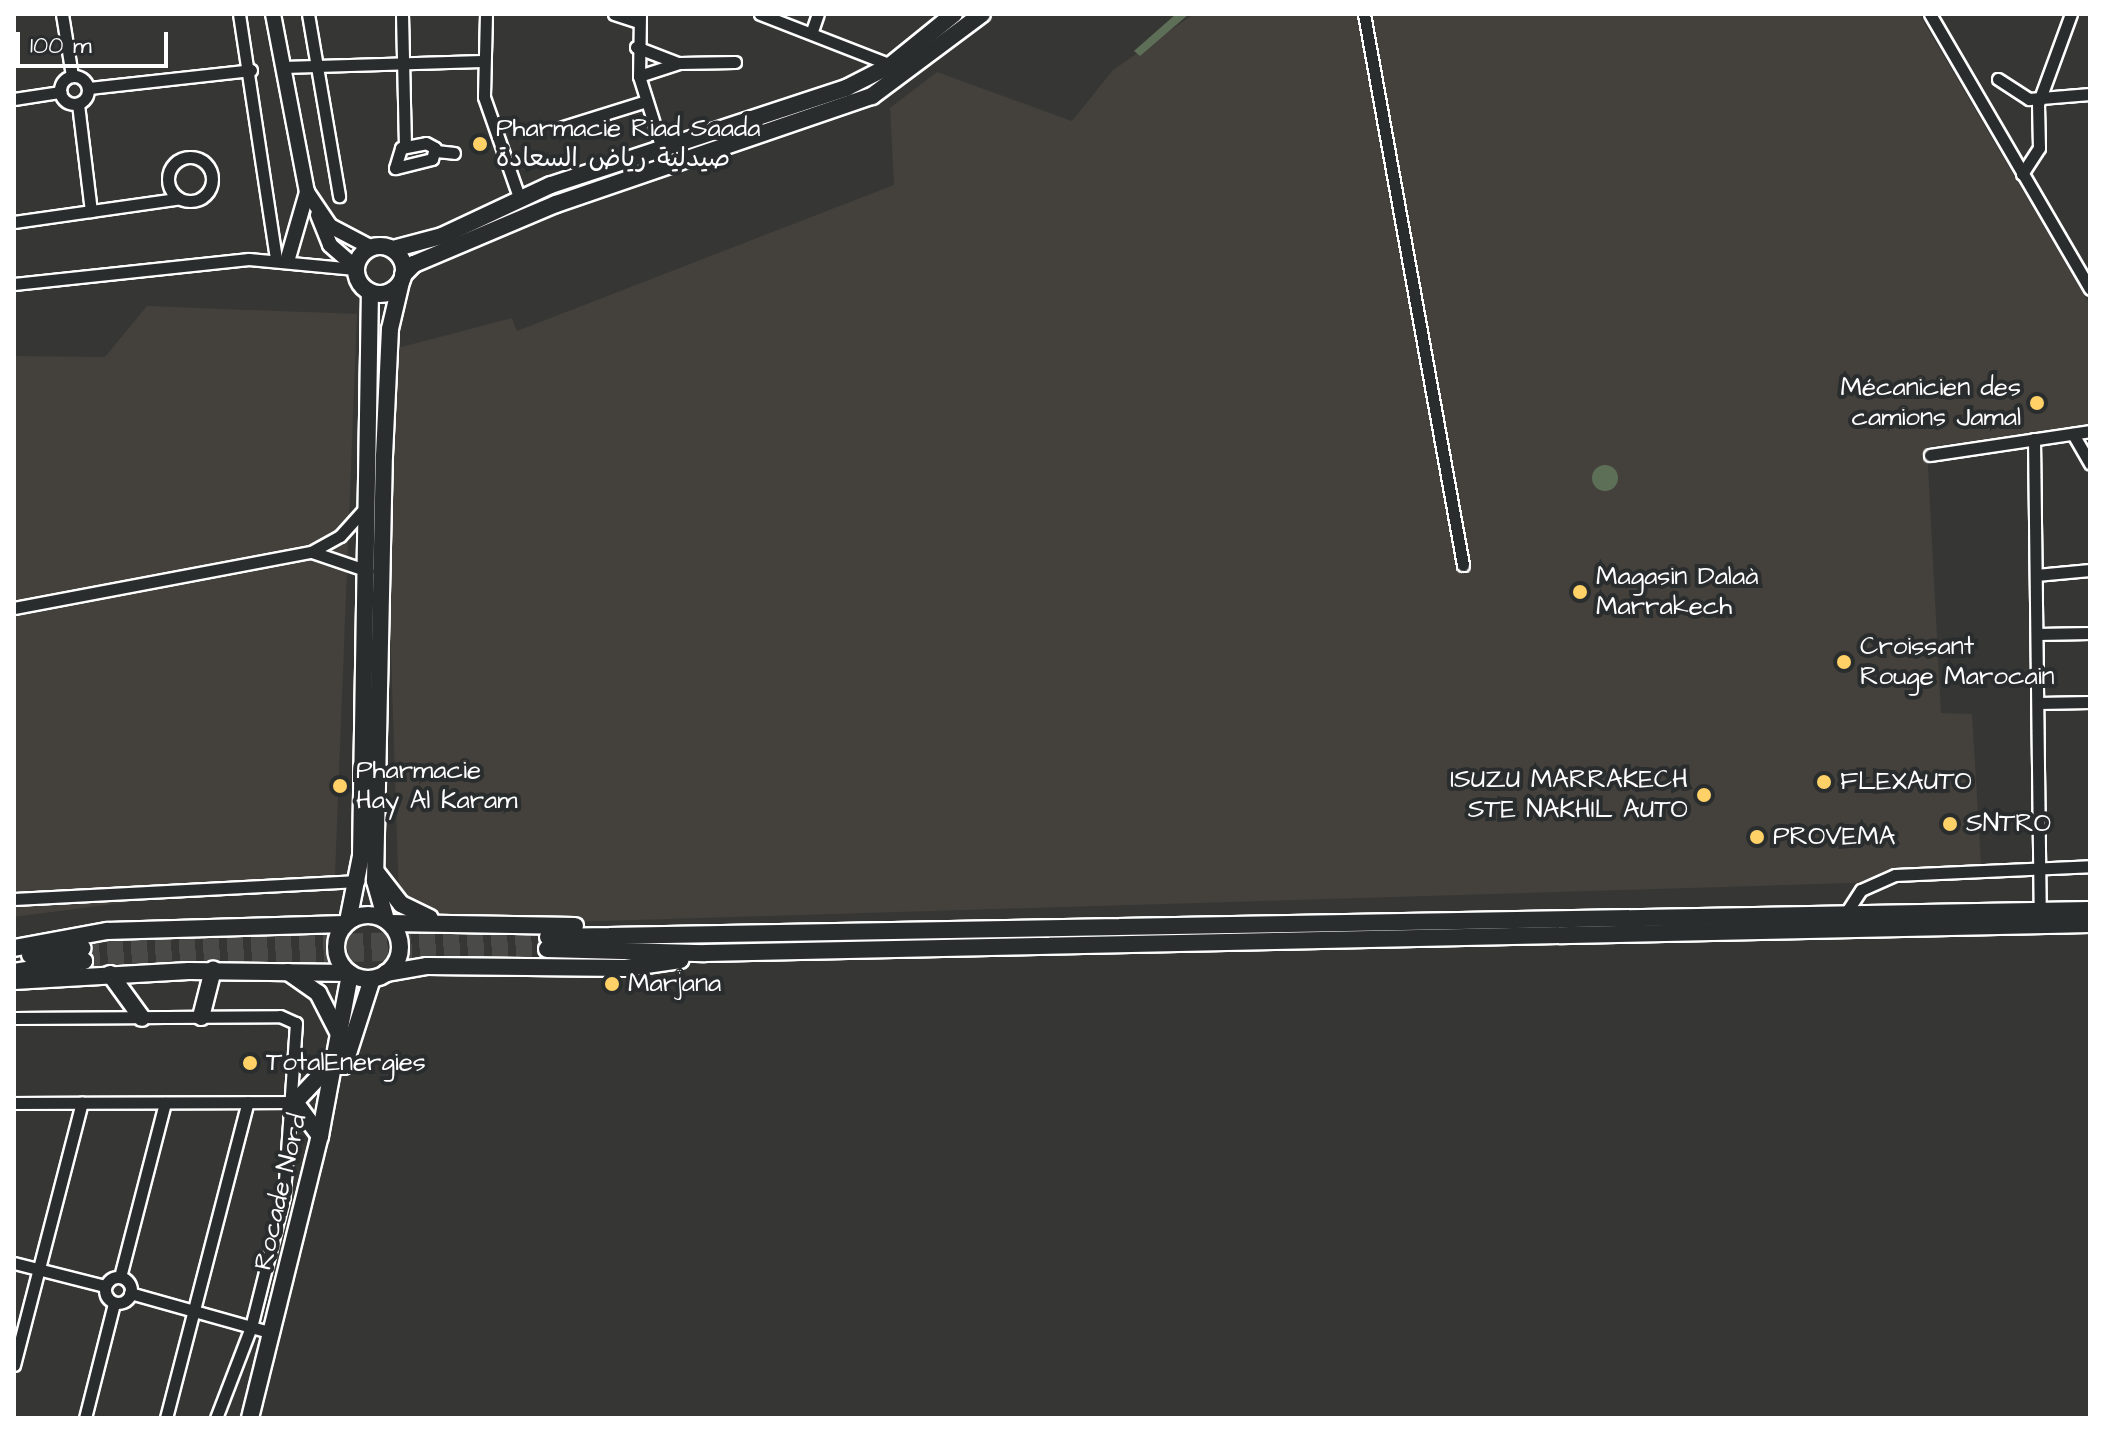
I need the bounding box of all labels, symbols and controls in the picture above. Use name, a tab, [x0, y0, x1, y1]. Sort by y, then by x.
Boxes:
scale bar	[20, 16, 172, 66]
text: 100 m	[30, 29, 92, 63]
place label: Pharmacie Riad Saada صيدلية رياض السعادة	[496, 113, 761, 174]
marker: Pharmacie Riad Saada صيدلية رياض السعادة	[471, 135, 489, 153]
place label: Mécanicien des camions Jamal	[1840, 372, 2021, 434]
marker: Mécanicien des camions Jamal	[2028, 394, 2046, 412]
place label: Magasin Dalaà Marrakech	[1596, 561, 1758, 622]
marker: Magasin Dalaà Marrakech	[1571, 583, 1589, 601]
place label: Croissant Rouge Marocain	[1860, 631, 2055, 692]
marker: Croissant Rouge Marocain	[1835, 653, 1853, 671]
place label: Pharmacie Hay Al Karam	[356, 755, 518, 816]
place label: ISUZU MARRAKECH STE NAKHIL AUTO	[1450, 764, 1688, 826]
place label: FLEXAUTO	[1840, 766, 1972, 798]
marker: FLEXAUTO	[1815, 773, 1833, 791]
marker: Pharmacie Hay Al Karam	[331, 777, 349, 795]
marker: ISUZU MARRAKECH STE NAKHIL AUTO	[1695, 786, 1713, 804]
place label: SNTRO	[1966, 808, 2051, 840]
marker: SNTRO	[1941, 815, 1959, 833]
place label: PROVEMA	[1773, 821, 1895, 853]
marker: PROVEMA	[1748, 828, 1766, 846]
place label: Marjana	[628, 968, 721, 1000]
marker: Marjana	[603, 975, 621, 993]
place label: TotalEnergies	[266, 1047, 426, 1079]
marker: TotalEnergies	[241, 1054, 259, 1072]
street label: Rocade Nord	[248, 1111, 314, 1273]

